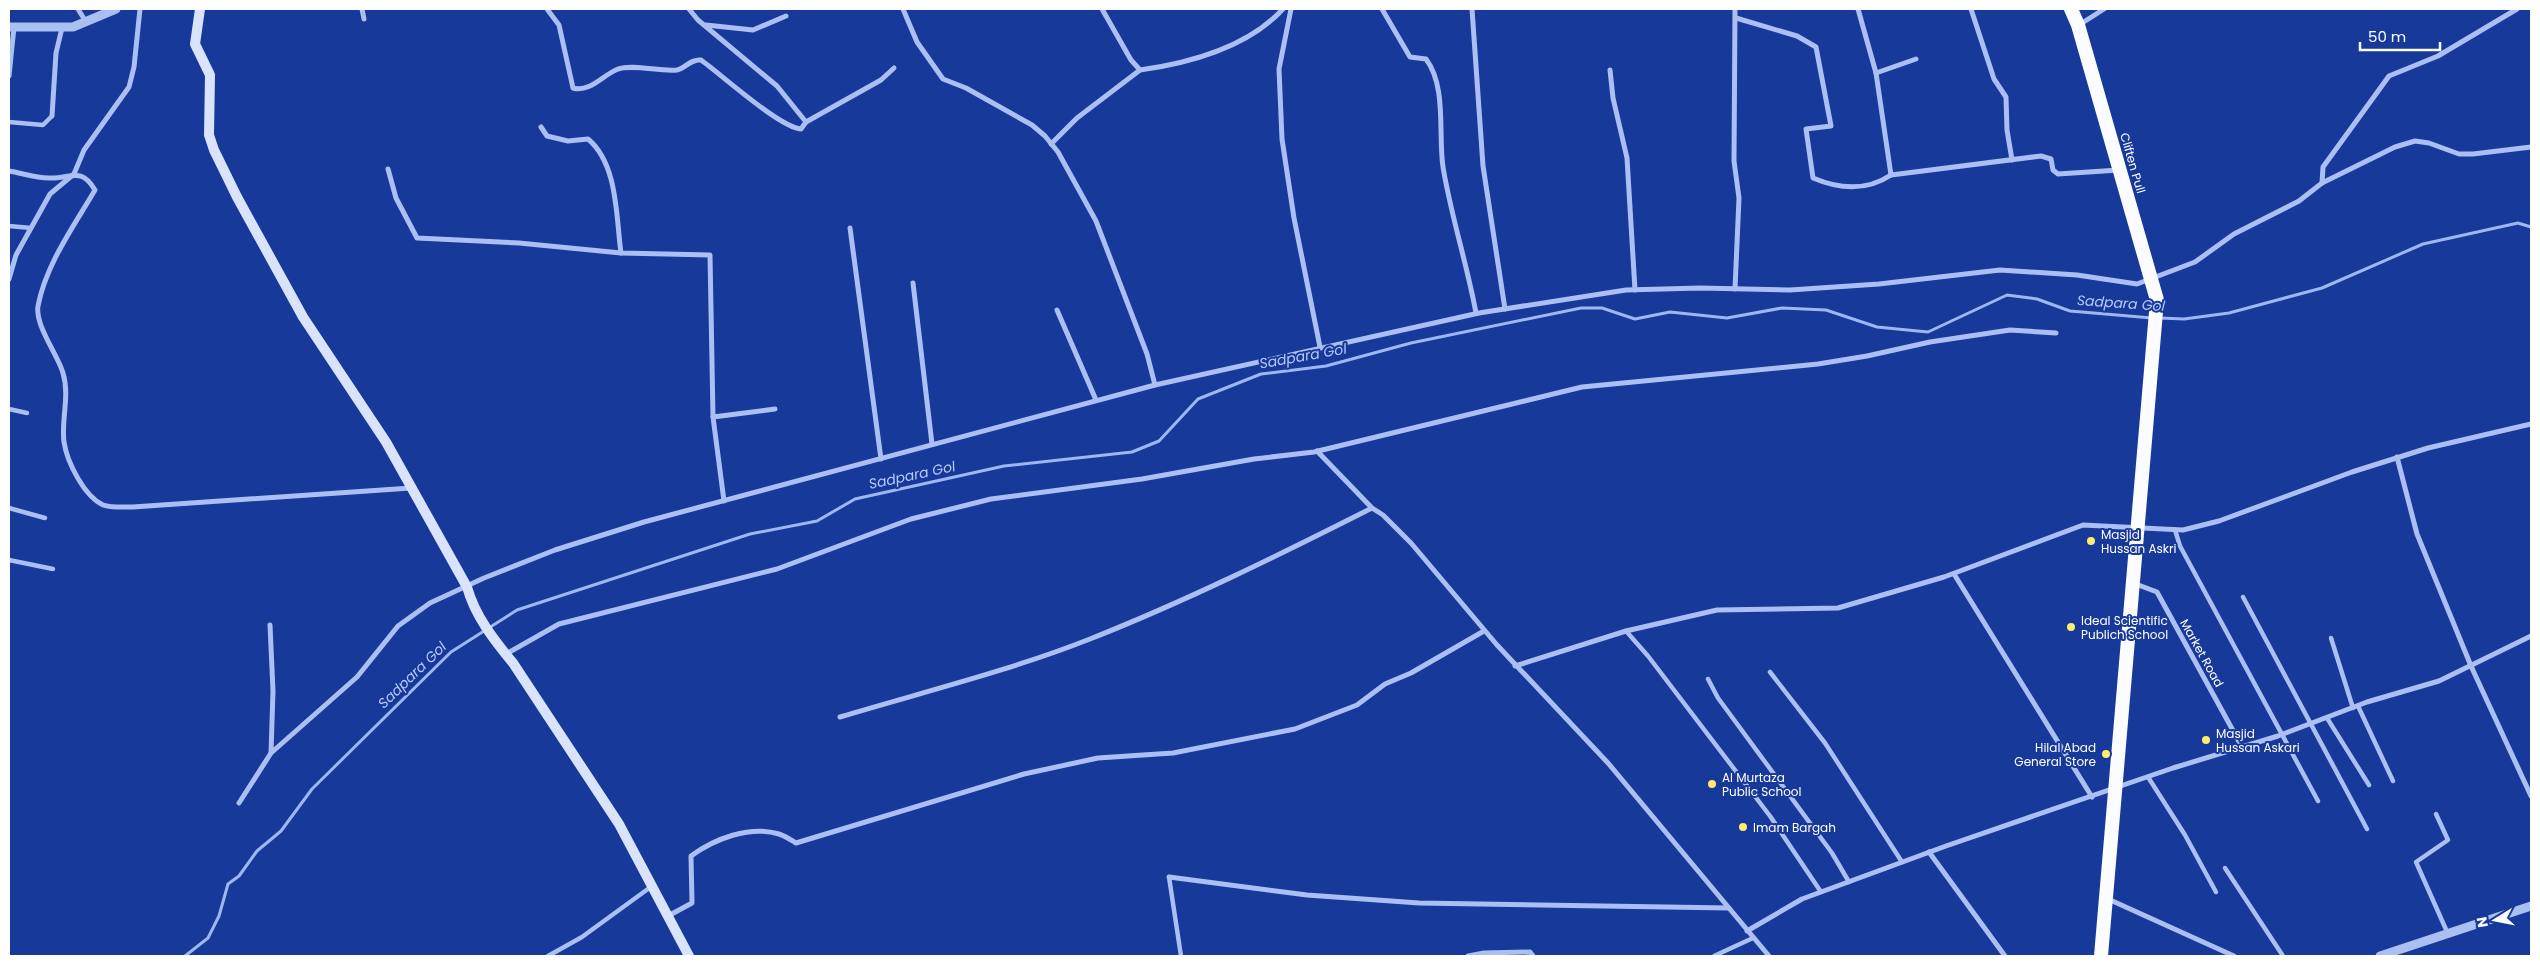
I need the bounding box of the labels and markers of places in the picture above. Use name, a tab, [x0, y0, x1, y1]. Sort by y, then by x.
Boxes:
place label: Masjid Hussan Askri	[2101, 526, 2177, 557]
marker: Masjid Hussan Askri	[2085, 535, 2097, 547]
place label: Ideal Scientific Publich School	[2081, 612, 2168, 643]
marker: Ideal Scientific Publich School	[2065, 621, 2077, 633]
place label: Masjid Hussan Askari	[2216, 725, 2300, 756]
marker: Masjid Hussan Askari	[2200, 734, 2212, 746]
place label: Hilal Abad General Store	[2014, 739, 2096, 770]
marker: Hilal Abad General Store	[2100, 748, 2112, 760]
place label: Al Murtaza Public School	[1722, 769, 1802, 800]
marker: Al Murtaza Public School	[1706, 778, 1718, 790]
place label: Imam Bargah	[1753, 819, 1836, 836]
marker: Imam Bargah	[1737, 821, 1749, 833]

